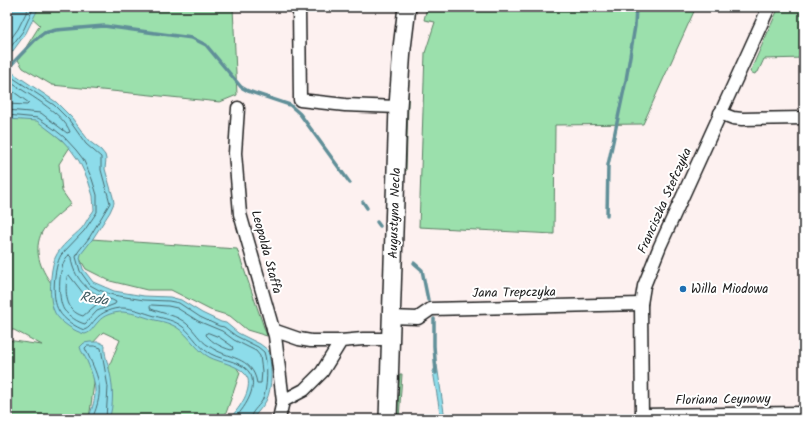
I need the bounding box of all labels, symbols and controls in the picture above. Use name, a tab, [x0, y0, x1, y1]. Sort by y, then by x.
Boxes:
street label: Franciszka Stefczyka	[632, 145, 698, 257]
street label: Augustyna Necla	[383, 167, 407, 259]
street label: Leopolda Staffa	[245, 208, 287, 296]
place label: Willa Miodowa	[691, 279, 768, 300]
street label: Jana Trepczyka	[472, 282, 556, 304]
marker: Willa Miodowa	[678, 284, 688, 294]
water label: Reda	[78, 286, 111, 312]
street label: Floriana Ceynowy	[675, 389, 772, 411]

